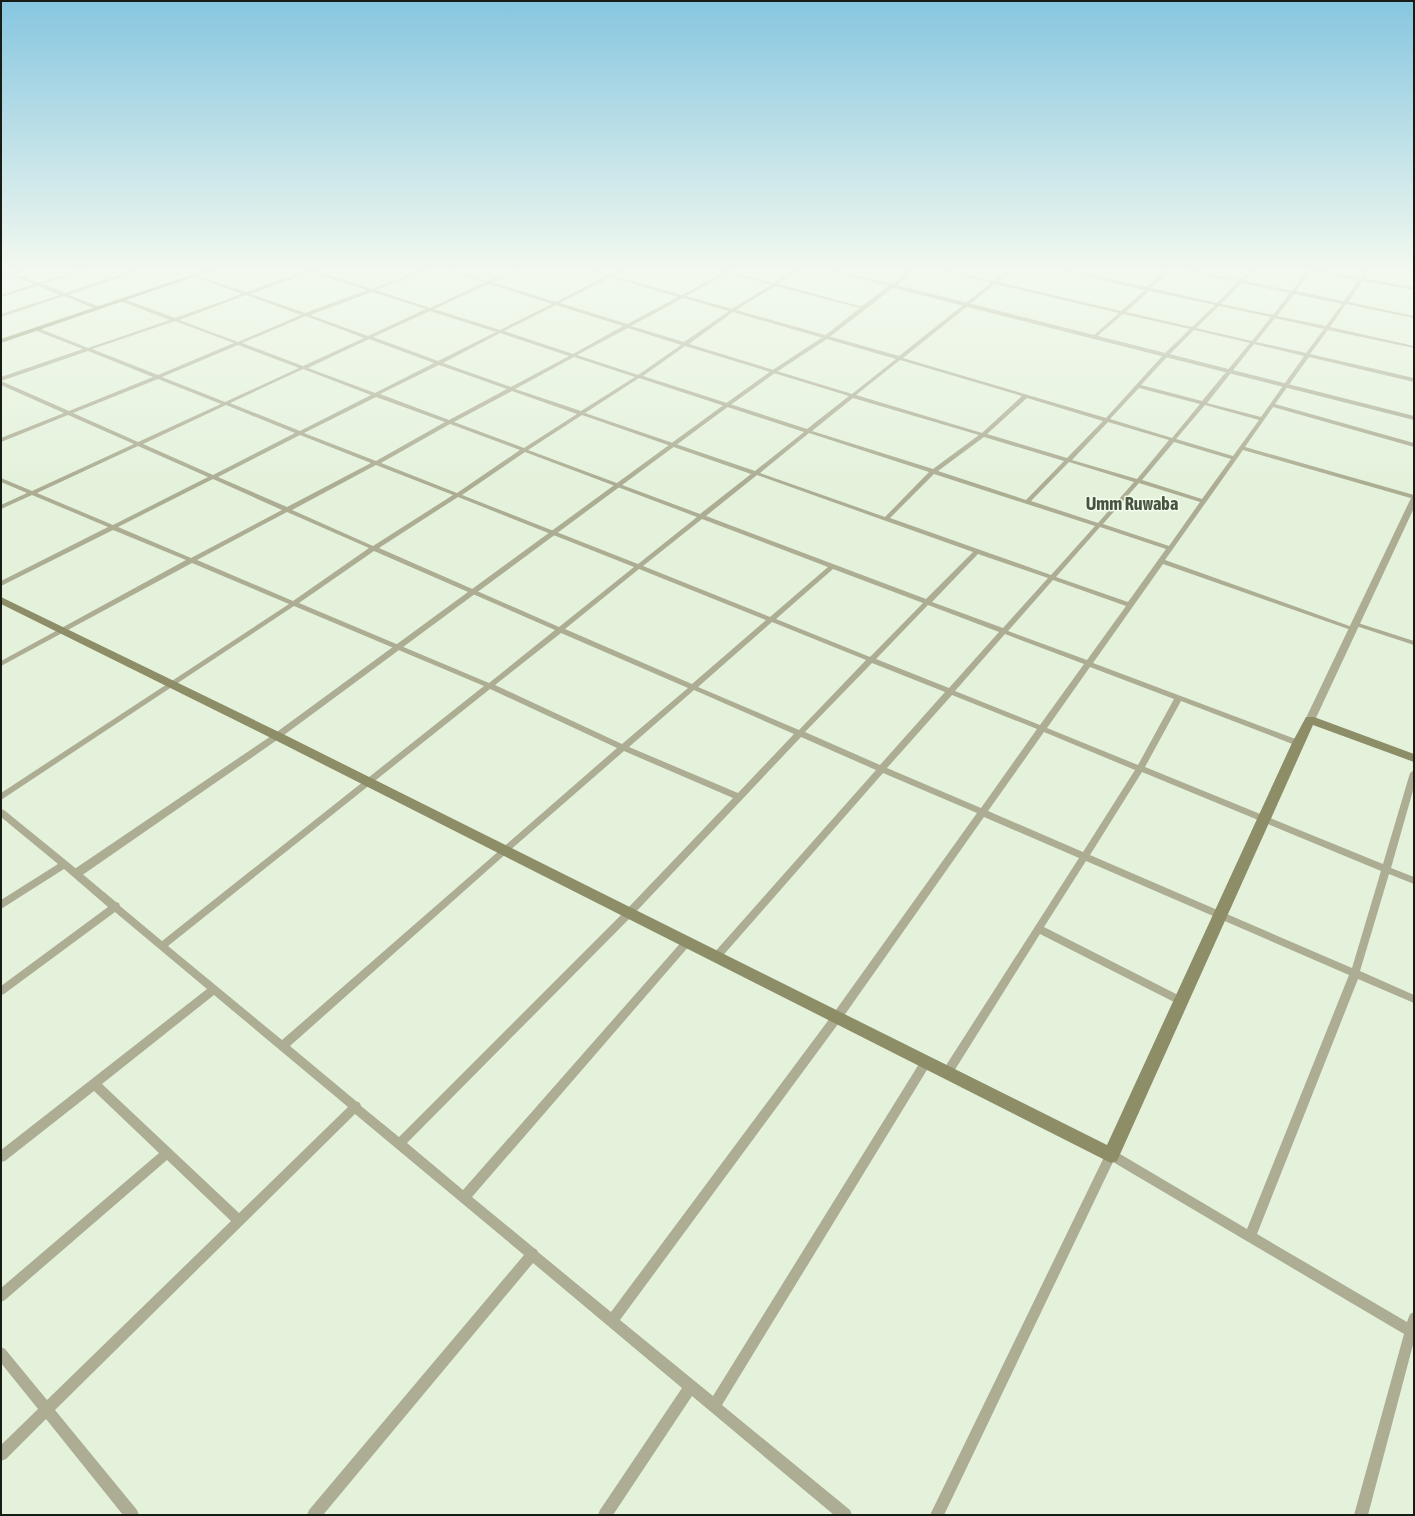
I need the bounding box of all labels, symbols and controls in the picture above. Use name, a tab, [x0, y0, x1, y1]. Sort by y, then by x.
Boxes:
district label: Umm Ruwaba	[1086, 493, 1178, 514]

